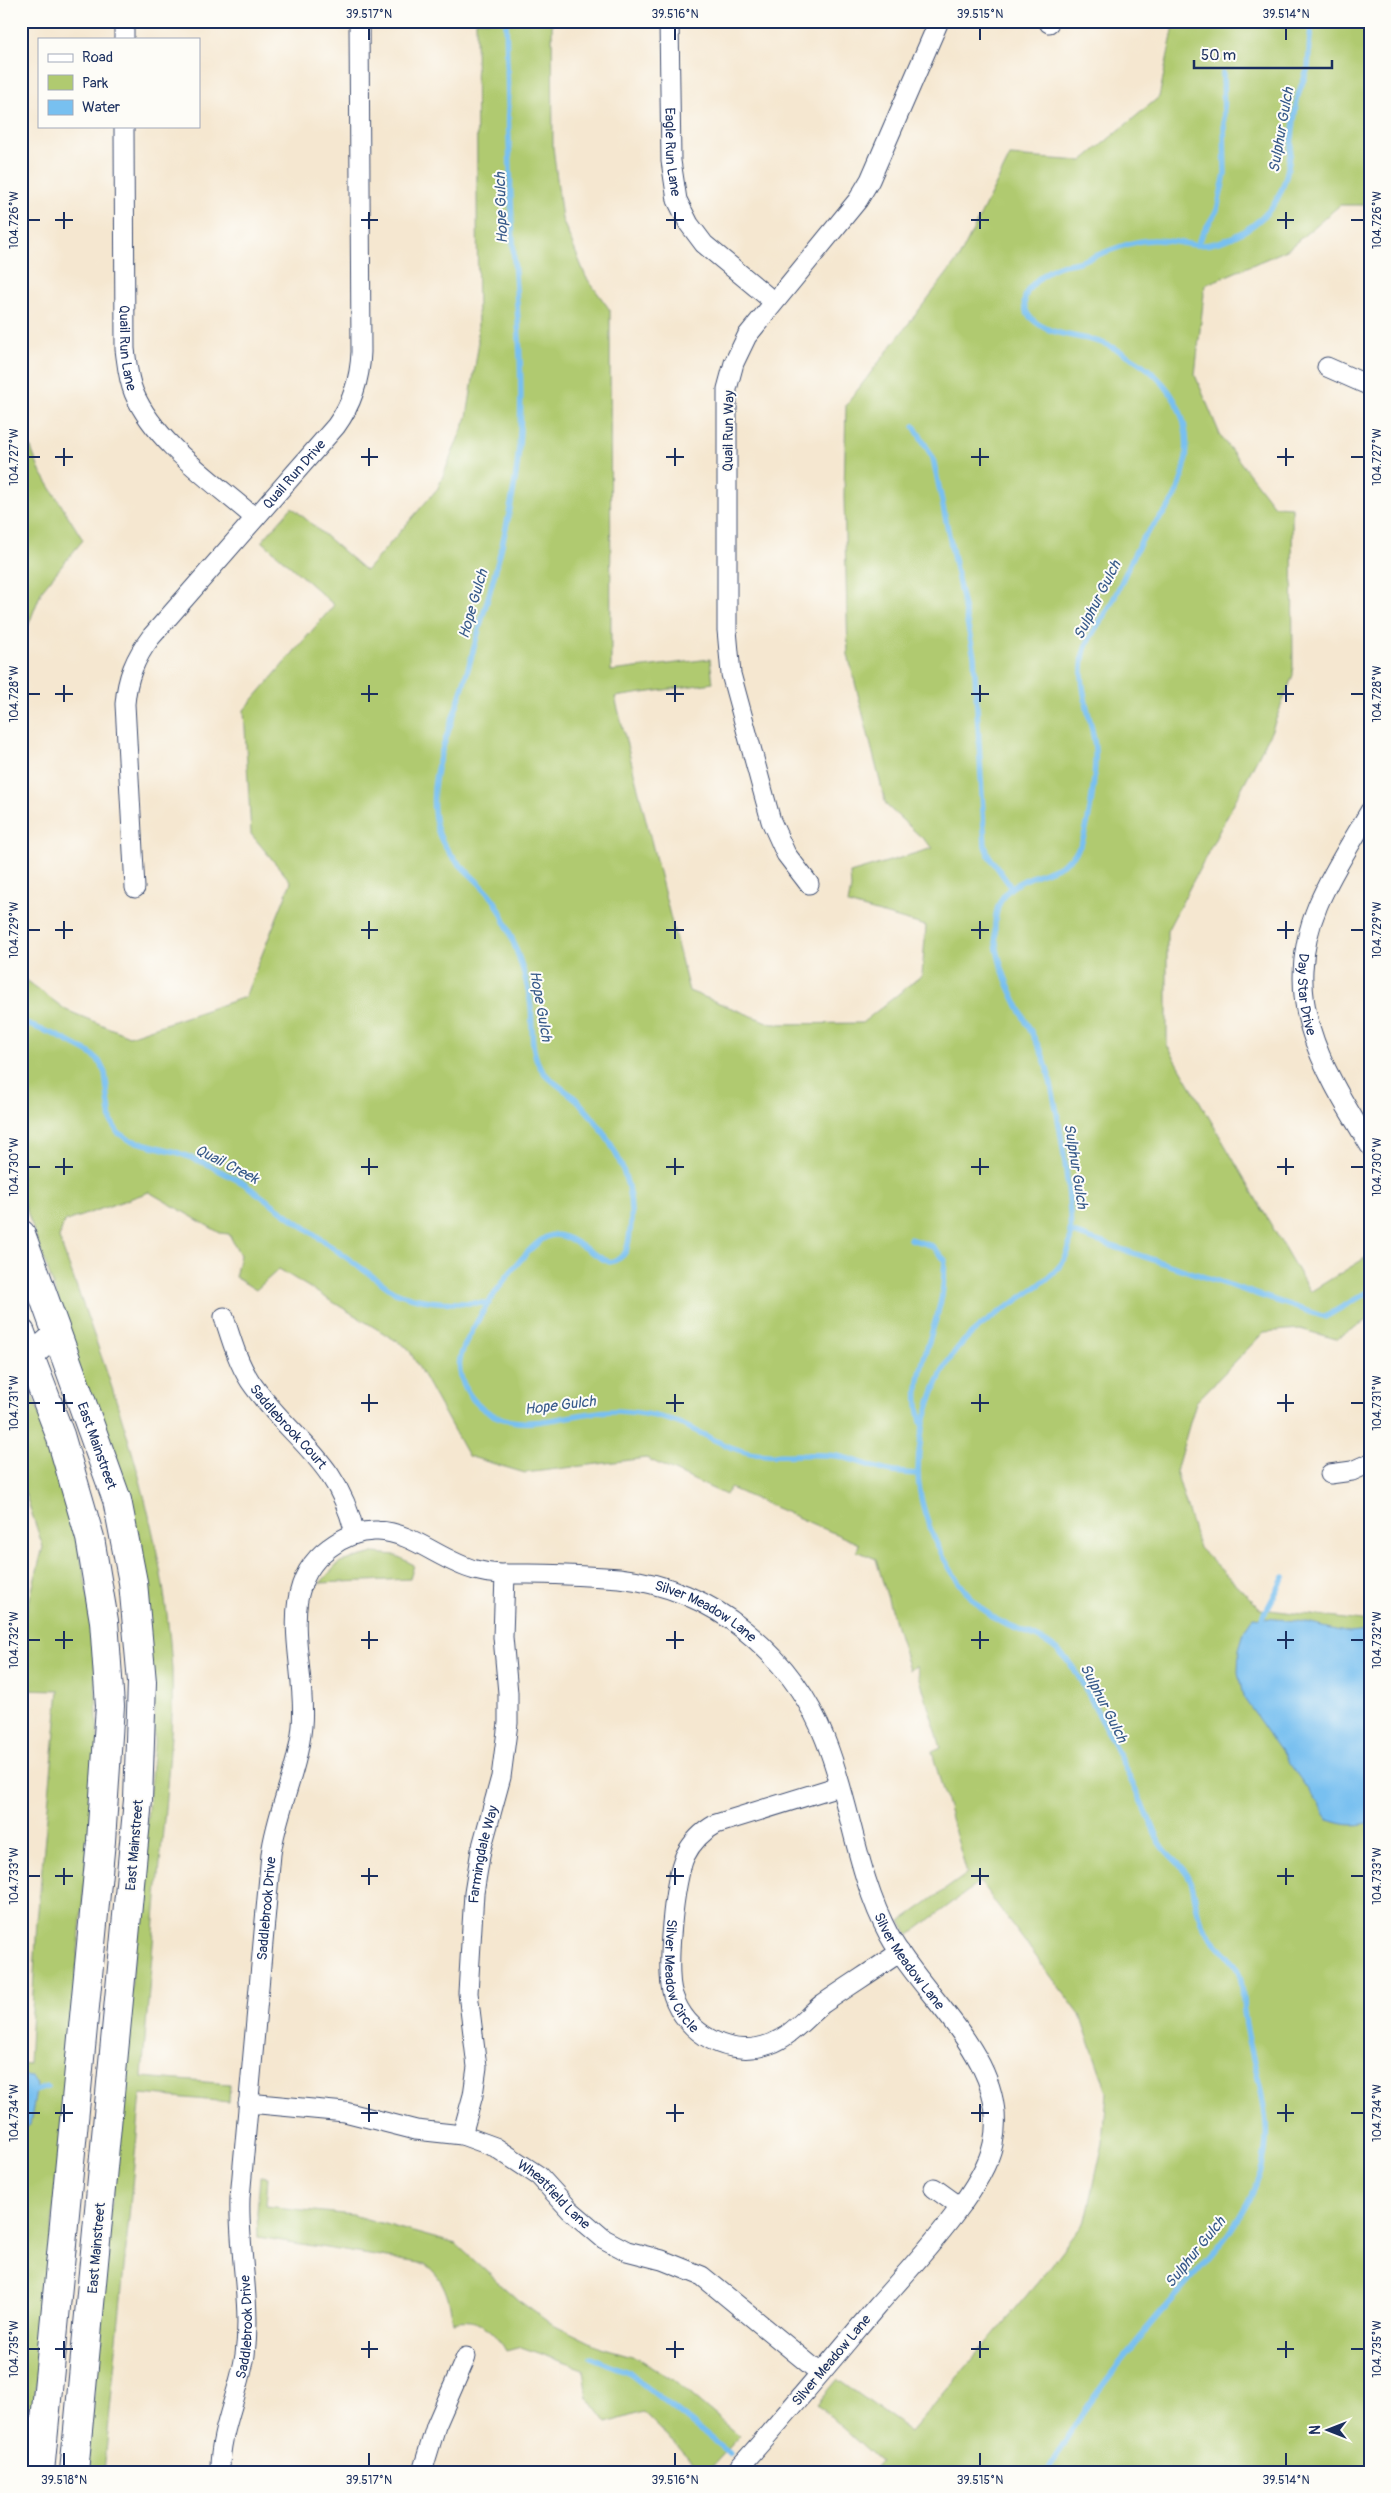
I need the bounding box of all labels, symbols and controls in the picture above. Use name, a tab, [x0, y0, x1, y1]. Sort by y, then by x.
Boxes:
text: 39.517°N	[346, 7, 392, 22]
text: 39.516°N	[651, 7, 699, 22]
text: 39.515°N	[957, 7, 1003, 22]
text: 39.514°N	[1262, 7, 1310, 22]
legend	[38, 38, 200, 128]
scale bar	[1194, 38, 1331, 70]
text: 50 m	[1201, 46, 1236, 65]
text: Road	[82, 48, 113, 67]
text: Park	[82, 74, 109, 93]
water label: Sulphur Gulch	[1265, 85, 1298, 174]
text: Water	[82, 98, 121, 117]
street label: Eagle Run Lane	[661, 107, 684, 198]
water label: Hope Gulch	[491, 171, 512, 244]
text: 104.726°W	[7, 191, 22, 249]
text: 104.726°W	[1370, 191, 1385, 249]
street label: Quail Run Lane	[116, 305, 140, 393]
street label: Quail Run Way	[719, 390, 738, 472]
text: 104.727°W	[7, 428, 22, 486]
text: 104.727°W	[1370, 428, 1385, 486]
street label: Quail Run Drive	[259, 436, 329, 513]
water label: Sulphur Gulch	[1069, 557, 1126, 643]
water label: Hope Gulch	[455, 566, 493, 641]
text: 104.728°W	[7, 665, 22, 723]
text: 104.728°W	[1370, 665, 1385, 723]
text: 104.729°W	[7, 901, 22, 959]
text: 104.729°W	[1370, 901, 1385, 959]
street label: Day Star Drive	[1294, 952, 1320, 1038]
water label: Hope Gulch	[525, 969, 556, 1044]
water label: Sulphur Gulch	[1059, 1122, 1092, 1211]
text: 104.730°W	[7, 1137, 22, 1197]
text: 104.730°W	[1370, 1137, 1385, 1197]
water label: Quail Creek	[192, 1140, 263, 1189]
text: 104.731°W	[7, 1375, 22, 1431]
text: 104.731°W	[1370, 1375, 1385, 1431]
street label: Saddlebrook Court	[246, 1381, 331, 1473]
water label: Hope Gulch	[524, 1392, 597, 1419]
street label: East Mainstreet	[73, 1400, 121, 1492]
street label: Silver Meadow Lane	[653, 1577, 760, 1646]
text: 104.732°W	[7, 1611, 22, 1669]
text: 104.732°W	[1370, 1611, 1385, 1669]
water label: Sulphur Gulch	[1076, 1661, 1132, 1747]
street label: East Mainstreet	[122, 1798, 147, 1891]
street label: Farmingdale Way	[465, 1804, 502, 1904]
text: 104.733°W	[7, 1847, 22, 1905]
text: 104.733°W	[1370, 1847, 1385, 1905]
street label: Saddlebrook Drive	[253, 1856, 280, 1961]
street label: Silver Meadow Lane	[870, 1910, 948, 2013]
street label: Silver Meadow Circle	[661, 1918, 702, 2037]
text: 104.734°W	[7, 2084, 22, 2142]
text: 104.734°W	[1370, 2084, 1385, 2142]
street label: Wheatfield Lane	[514, 2156, 594, 2233]
street label: East Mainstreet	[84, 2201, 109, 2294]
water label: Sulphur Gulch	[1161, 2212, 1230, 2292]
street label: Saddlebrook Drive	[232, 2274, 256, 2381]
street label: Silver Meadow Lane	[788, 2311, 875, 2409]
text: 104.735°W	[7, 2320, 22, 2378]
text: 104.735°W	[1370, 2320, 1385, 2378]
north arrow	[1304, 2406, 1354, 2456]
text: N	[1307, 2425, 1324, 2435]
text: 39.518°N	[41, 2473, 87, 2488]
text: 39.517°N	[346, 2473, 392, 2488]
text: 39.516°N	[651, 2473, 699, 2488]
text: 39.515°N	[957, 2473, 1003, 2488]
text: 39.514°N	[1262, 2473, 1310, 2488]

